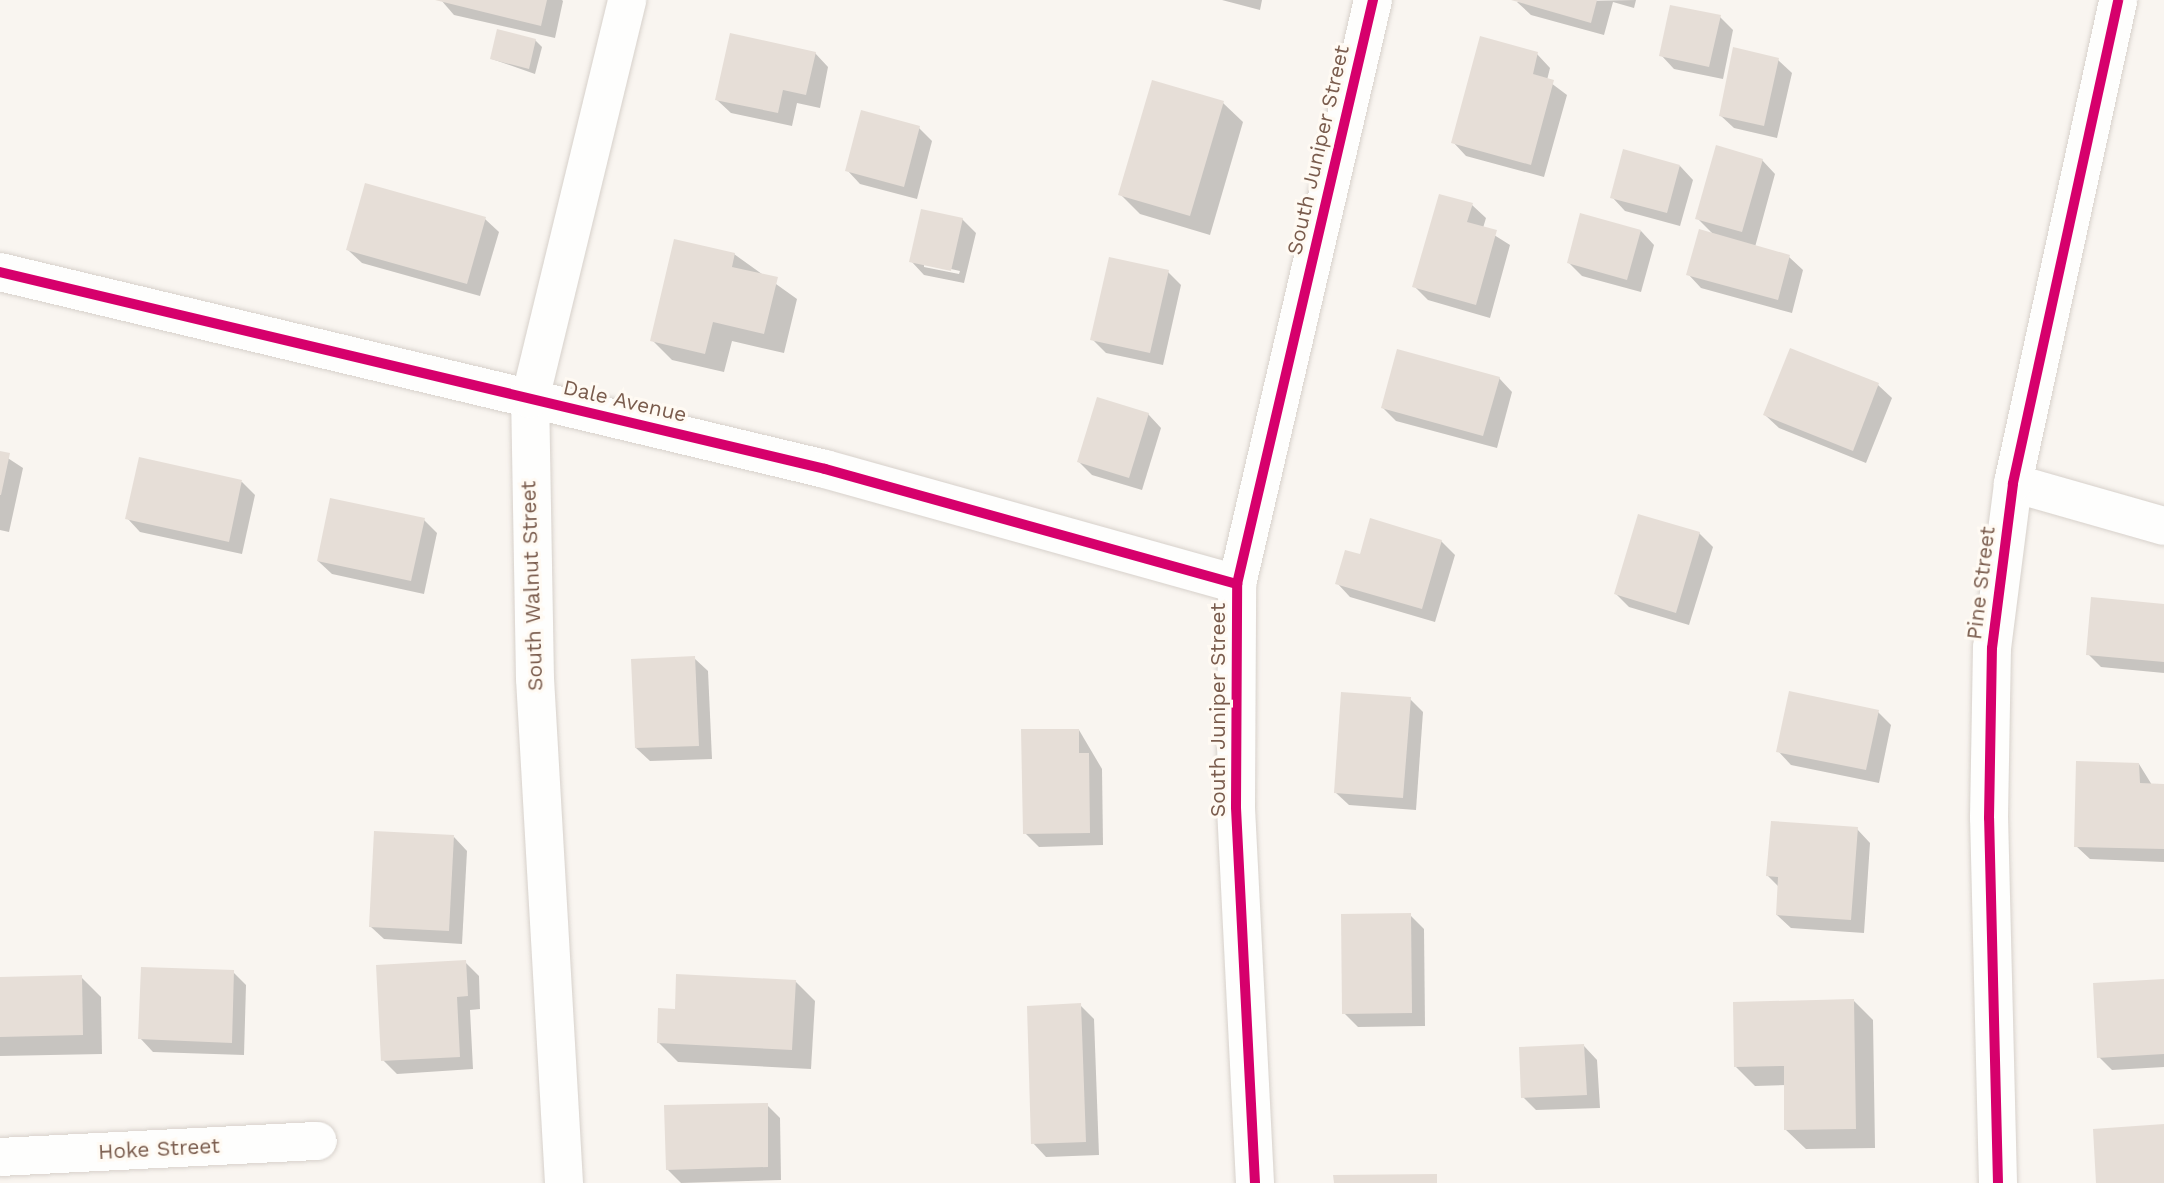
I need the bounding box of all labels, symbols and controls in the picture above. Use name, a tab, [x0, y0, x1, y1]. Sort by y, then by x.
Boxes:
street label: South Juniper Street	[1281, 42, 1355, 258]
street label: Dale Avenue	[560, 374, 690, 428]
street label: South Walnut Street	[516, 480, 548, 692]
street label: Pine Street	[1962, 525, 2000, 641]
street label: South Juniper Street	[1205, 602, 1231, 818]
street label: Hoke Street	[97, 1133, 221, 1165]

